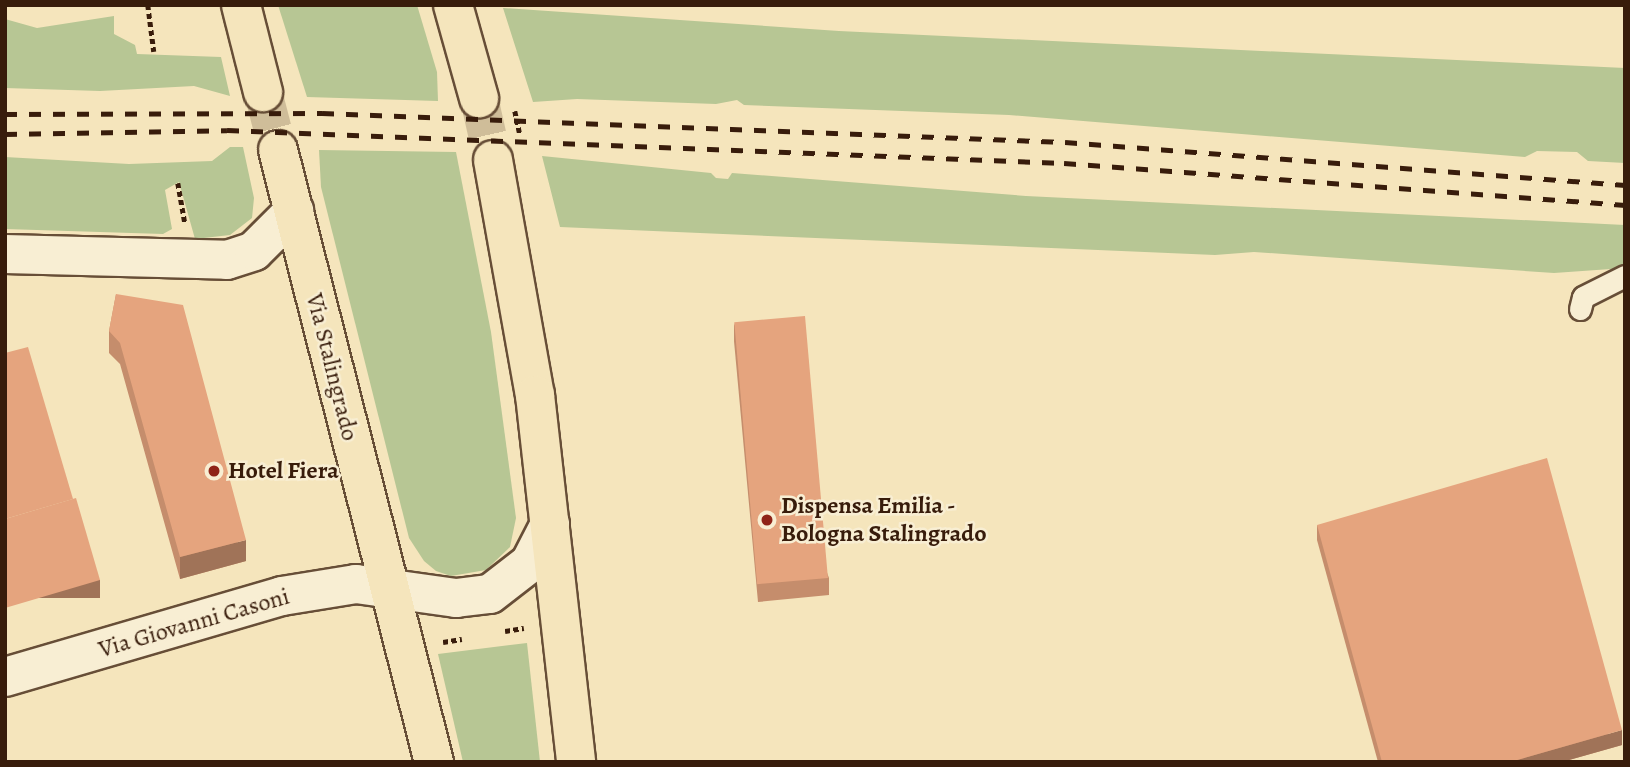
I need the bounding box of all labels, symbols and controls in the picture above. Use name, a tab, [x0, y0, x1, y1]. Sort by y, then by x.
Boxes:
street label: Via Stalingrado	[300, 290, 364, 444]
place label: Hotel Fiera	[228, 457, 339, 485]
marker: Hotel Fiera	[206, 463, 222, 479]
place label: Dispensa Emilia - Bologna Stalingrado	[781, 492, 987, 548]
marker: Dispensa Emilia - Bologna Stalingrado	[759, 512, 775, 528]
street label: Via Giovanni Casoni	[95, 582, 293, 664]

